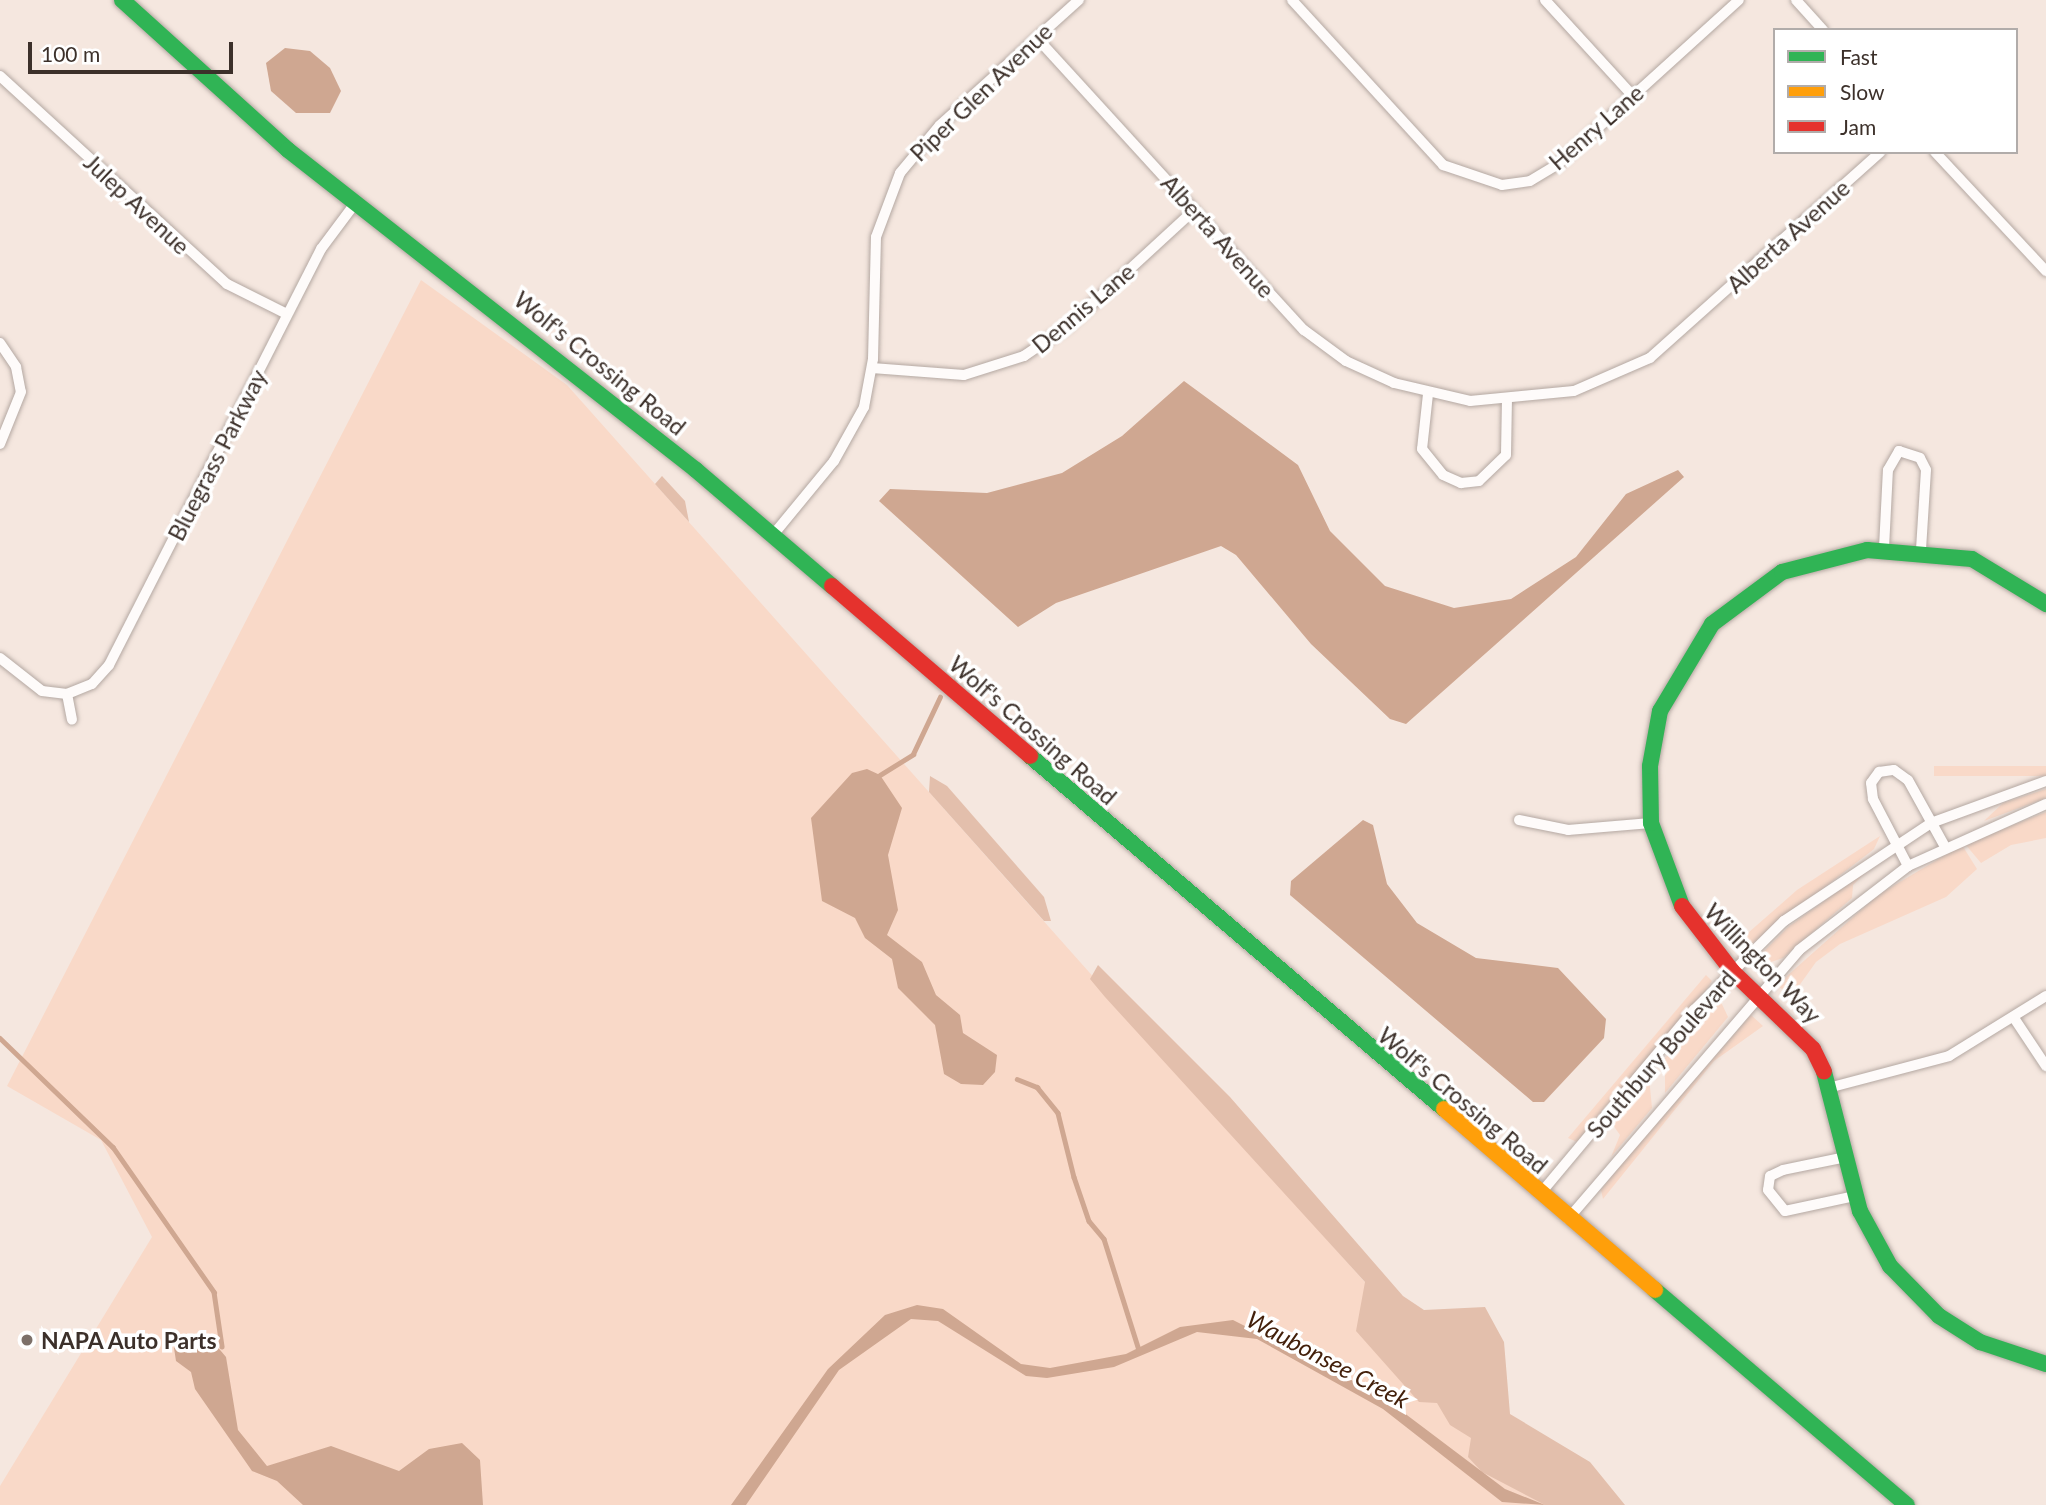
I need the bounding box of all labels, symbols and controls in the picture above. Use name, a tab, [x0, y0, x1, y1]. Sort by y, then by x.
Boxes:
street label: Piper Glen Avenue	[904, 17, 1058, 167]
scale bar	[32, 28, 236, 72]
legend	[1773, 28, 2018, 154]
text: 100 m	[41, 41, 100, 66]
text: Fast	[1840, 44, 1877, 69]
street label: Henry Lane	[1543, 78, 1649, 176]
text: Slow	[1840, 79, 1884, 104]
text: Jam	[1840, 114, 1876, 139]
street label: Julep Avenue	[78, 148, 196, 260]
street label: Alberta Avenue	[1156, 169, 1280, 303]
street label: Alberta Avenue	[1721, 174, 1855, 298]
street label: Dennis Lane	[1026, 257, 1140, 359]
street label: Wolf's Crossing Road	[509, 285, 691, 441]
street label: Bluegrass Parkway	[162, 365, 272, 545]
street label: Wolf's Crossing Road	[944, 650, 1122, 810]
street label: Willington Way	[1699, 897, 1827, 1029]
street label: Southbury Boulevard	[1581, 965, 1741, 1143]
street label: Wolf's Crossing Road	[1373, 1021, 1553, 1179]
water label: Waubonsee Creek	[1242, 1304, 1414, 1414]
place label: NAPA Auto Parts	[41, 1326, 218, 1354]
marker: NAPA Auto Parts	[19, 1332, 35, 1348]

